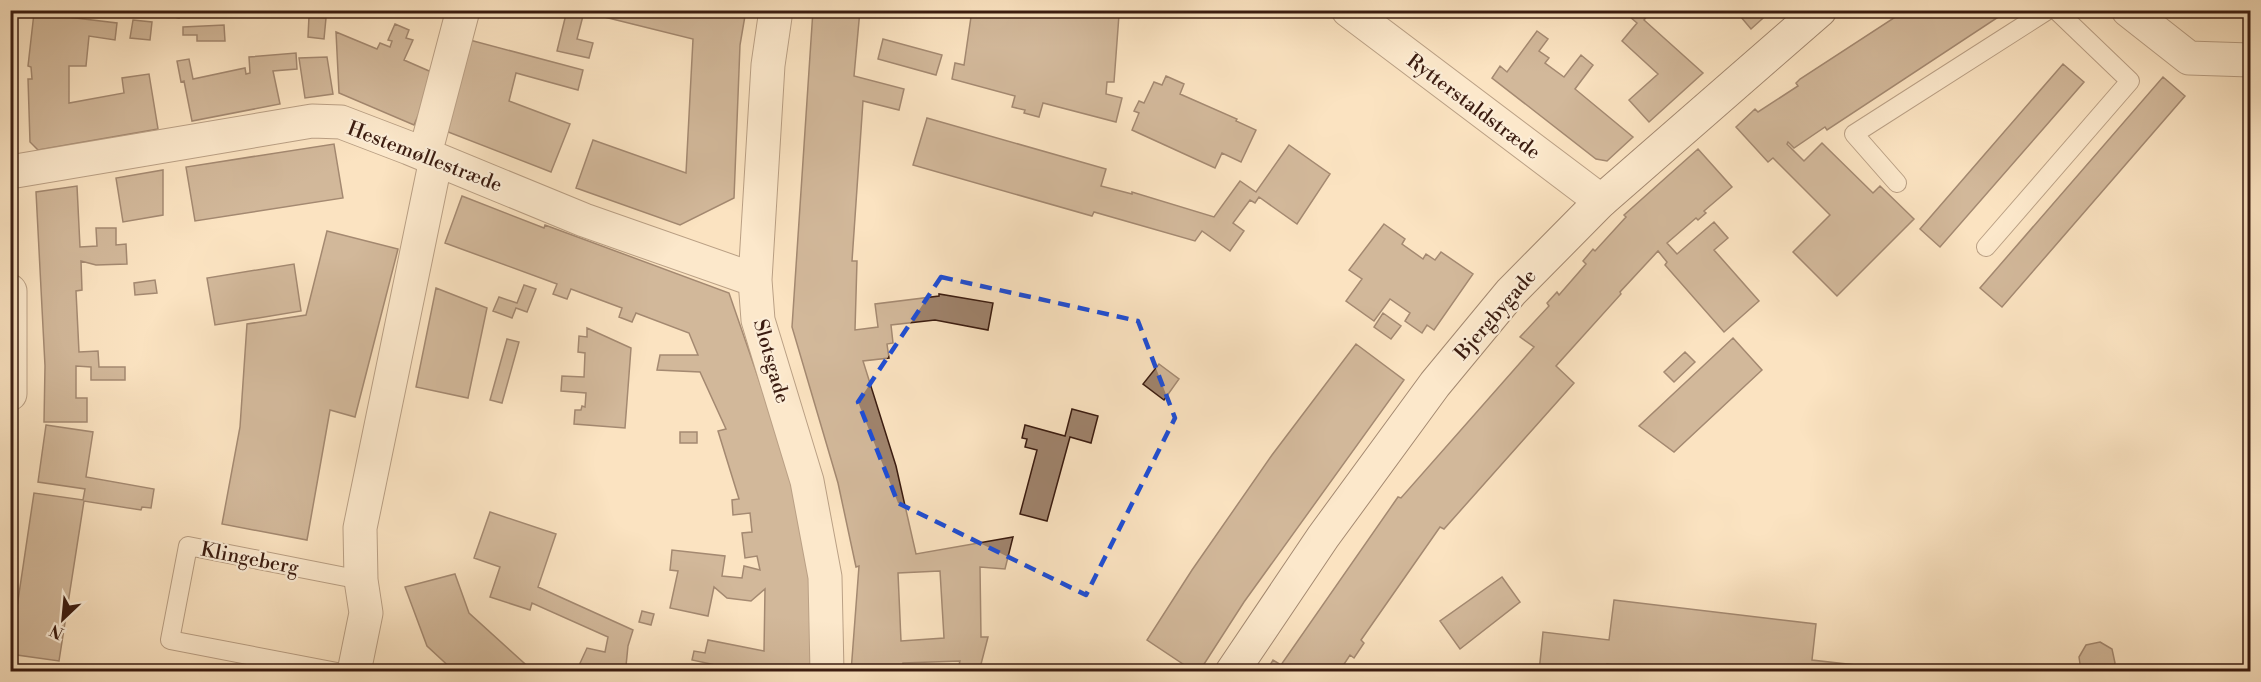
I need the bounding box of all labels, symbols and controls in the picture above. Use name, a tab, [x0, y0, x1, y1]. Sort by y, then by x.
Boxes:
street label: Rytterstaldstræde	[1401, 49, 1545, 166]
street label: Hestemøllestræde	[343, 116, 505, 198]
street label: Bjergbygade	[1449, 264, 1542, 366]
street label: Slotsgade	[747, 317, 794, 406]
street label: Klingeberg	[198, 538, 302, 581]
north arrow	[33, 589, 93, 649]
text: N	[46, 620, 67, 643]

